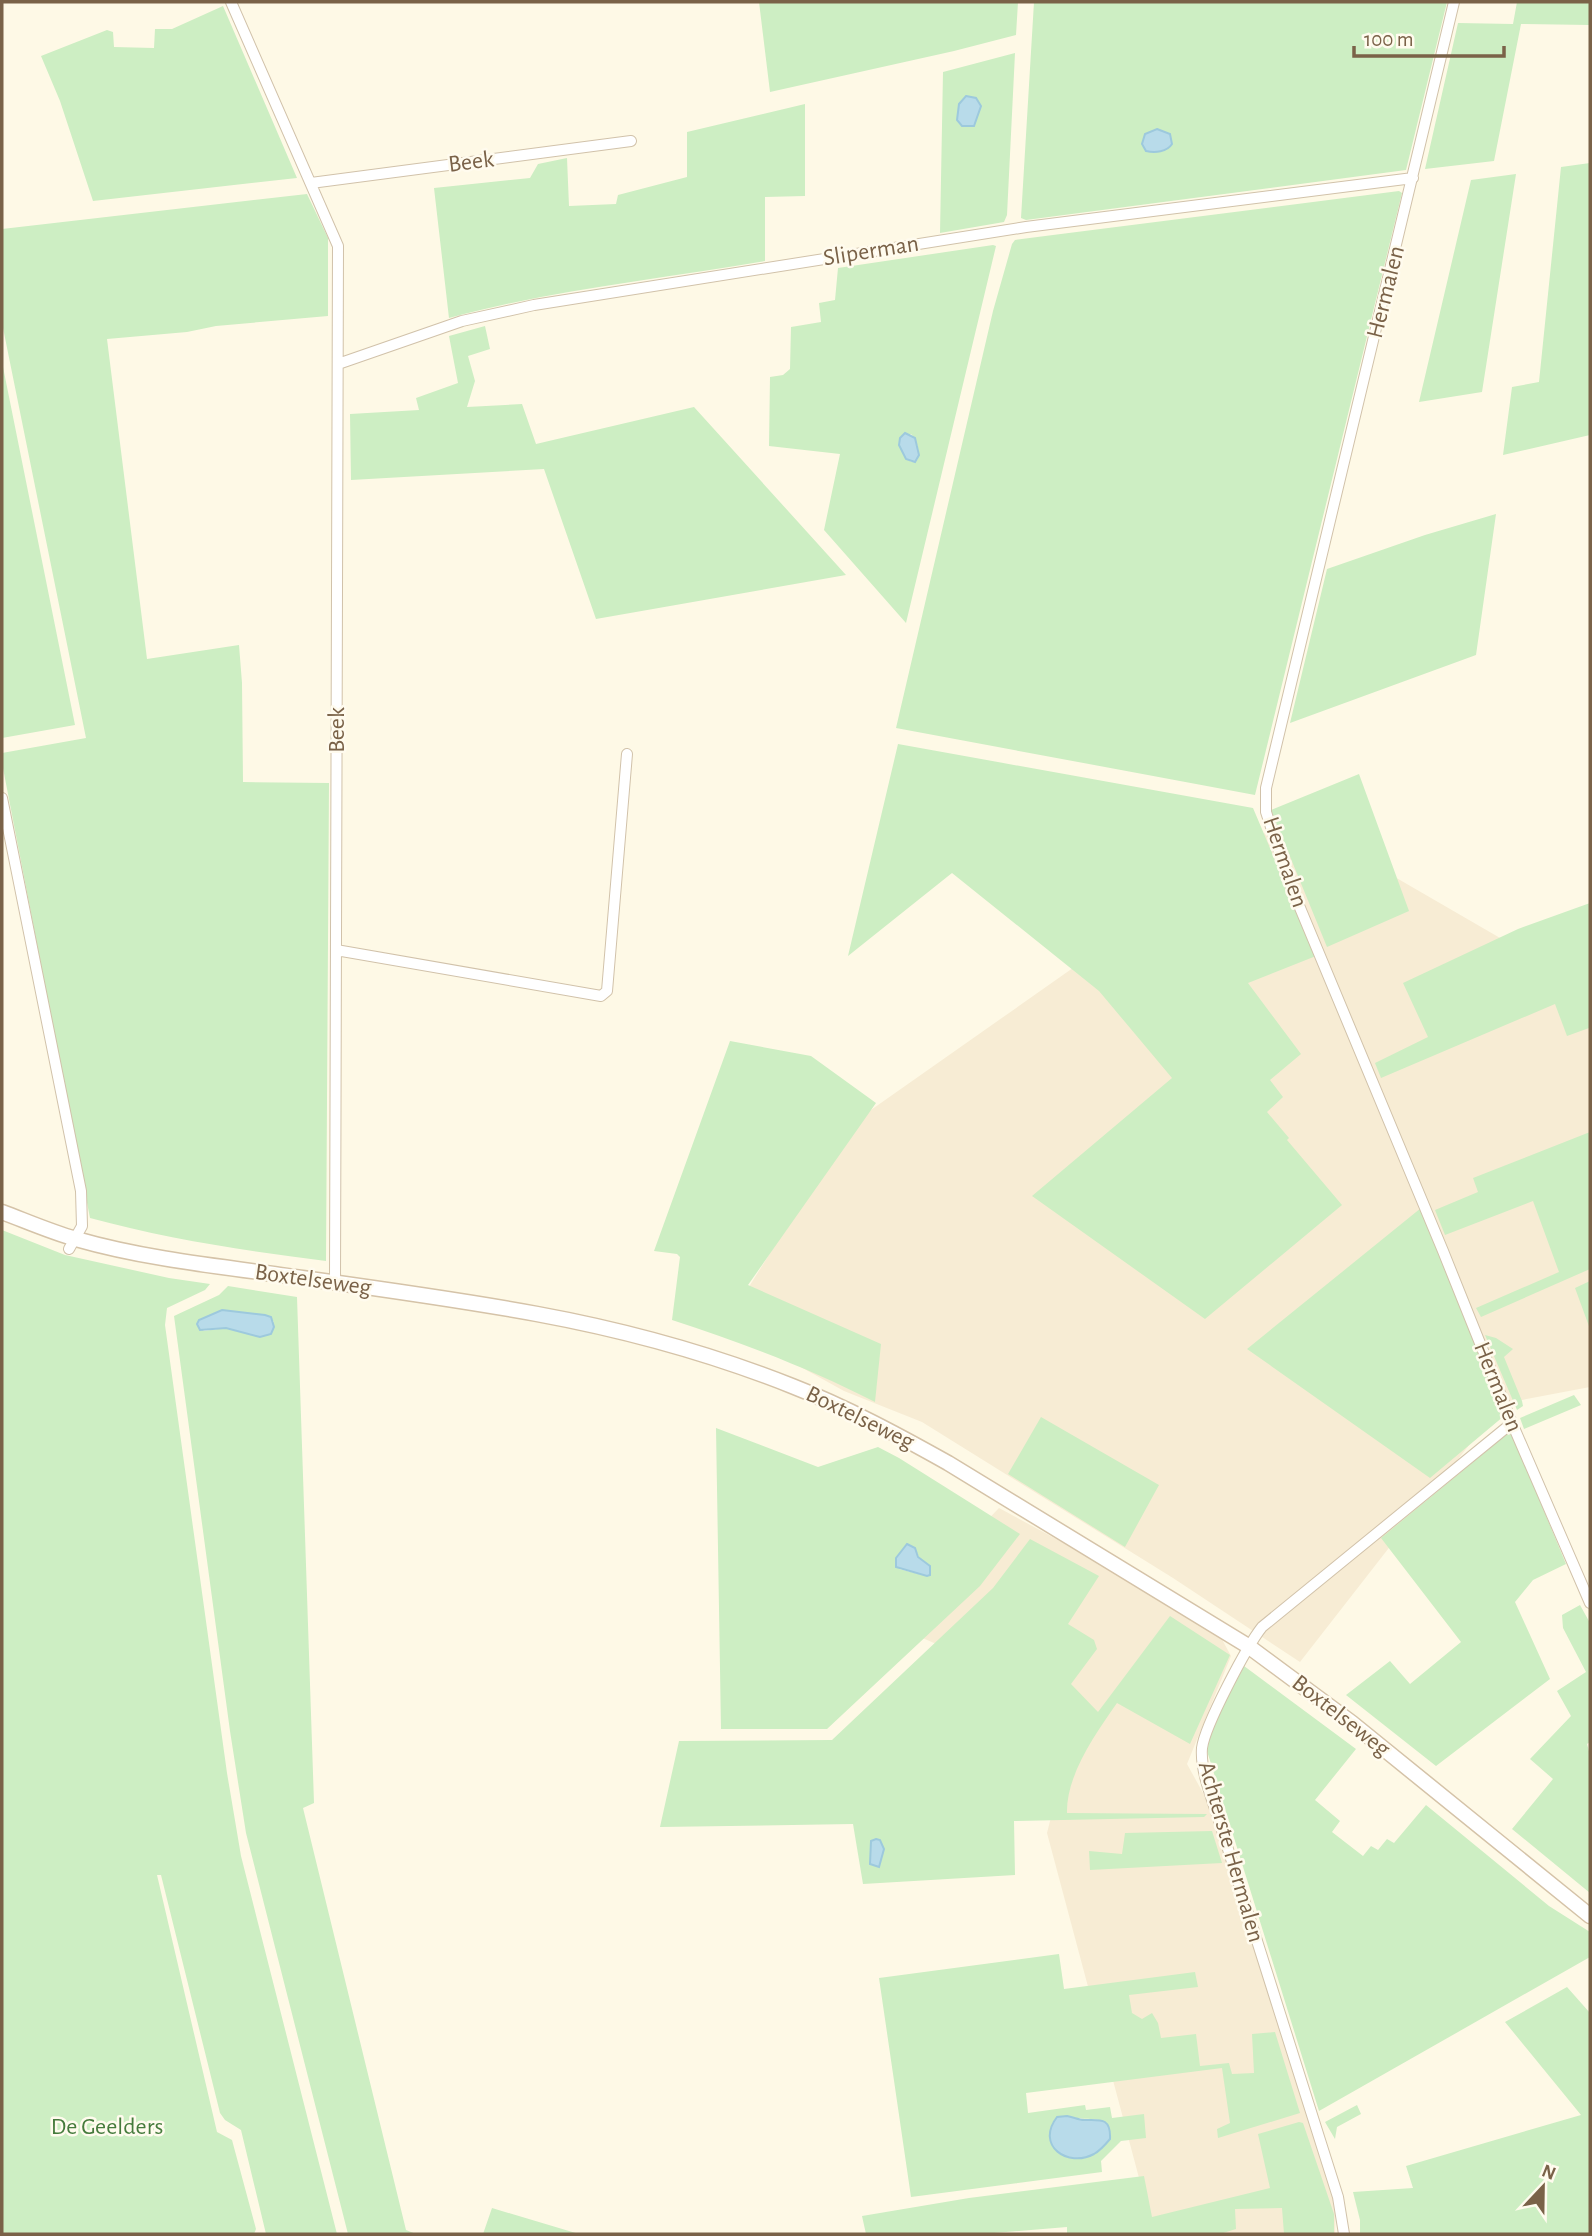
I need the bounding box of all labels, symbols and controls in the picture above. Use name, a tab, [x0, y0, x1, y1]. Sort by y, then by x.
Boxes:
scale bar	[1354, 14, 1504, 58]
text: 100 m	[1364, 29, 1414, 50]
street label: Beek	[447, 147, 495, 177]
street label: Sliperman	[822, 232, 920, 270]
street label: Hermalen	[1363, 243, 1409, 341]
street label: Beek	[325, 707, 349, 753]
street label: Hermalen	[1258, 813, 1312, 911]
street label: Boxtelseweg	[253, 1260, 373, 1300]
street label: Hermalen	[1469, 1339, 1527, 1435]
street label: Boxtelseweg	[802, 1382, 918, 1455]
street label: Boxtelseweg	[1287, 1670, 1395, 1762]
street label: Achterste Hermalen	[1194, 1759, 1268, 1945]
park label: De Geelders	[51, 2115, 163, 2139]
north arrow	[1508, 2152, 1578, 2222]
text: N	[1539, 2161, 1558, 2184]

